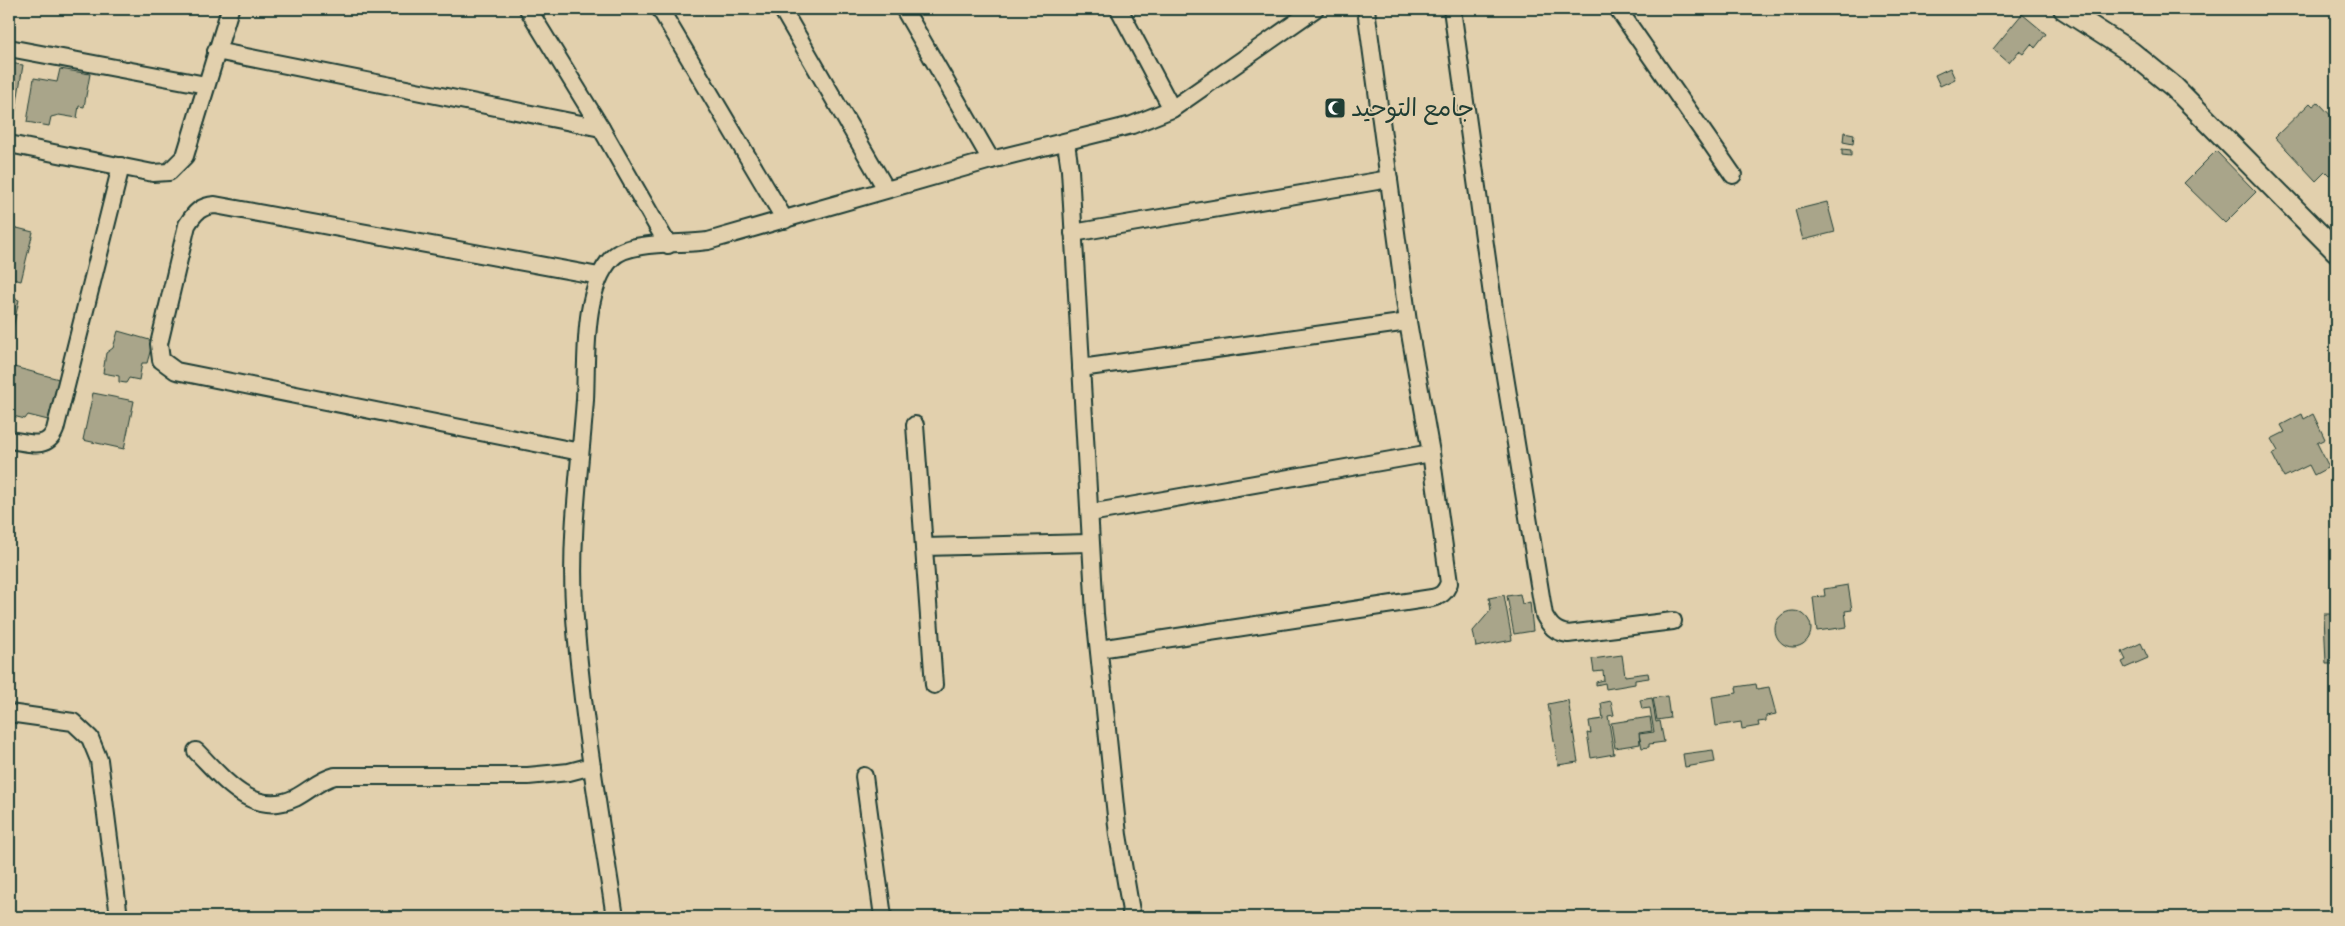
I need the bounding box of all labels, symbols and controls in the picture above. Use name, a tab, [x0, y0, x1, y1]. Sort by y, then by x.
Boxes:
place label: جامع التوحيد	[1351, 93, 1474, 125]
mosque icon: جامع التوحيد	[1323, 96, 1347, 120]

